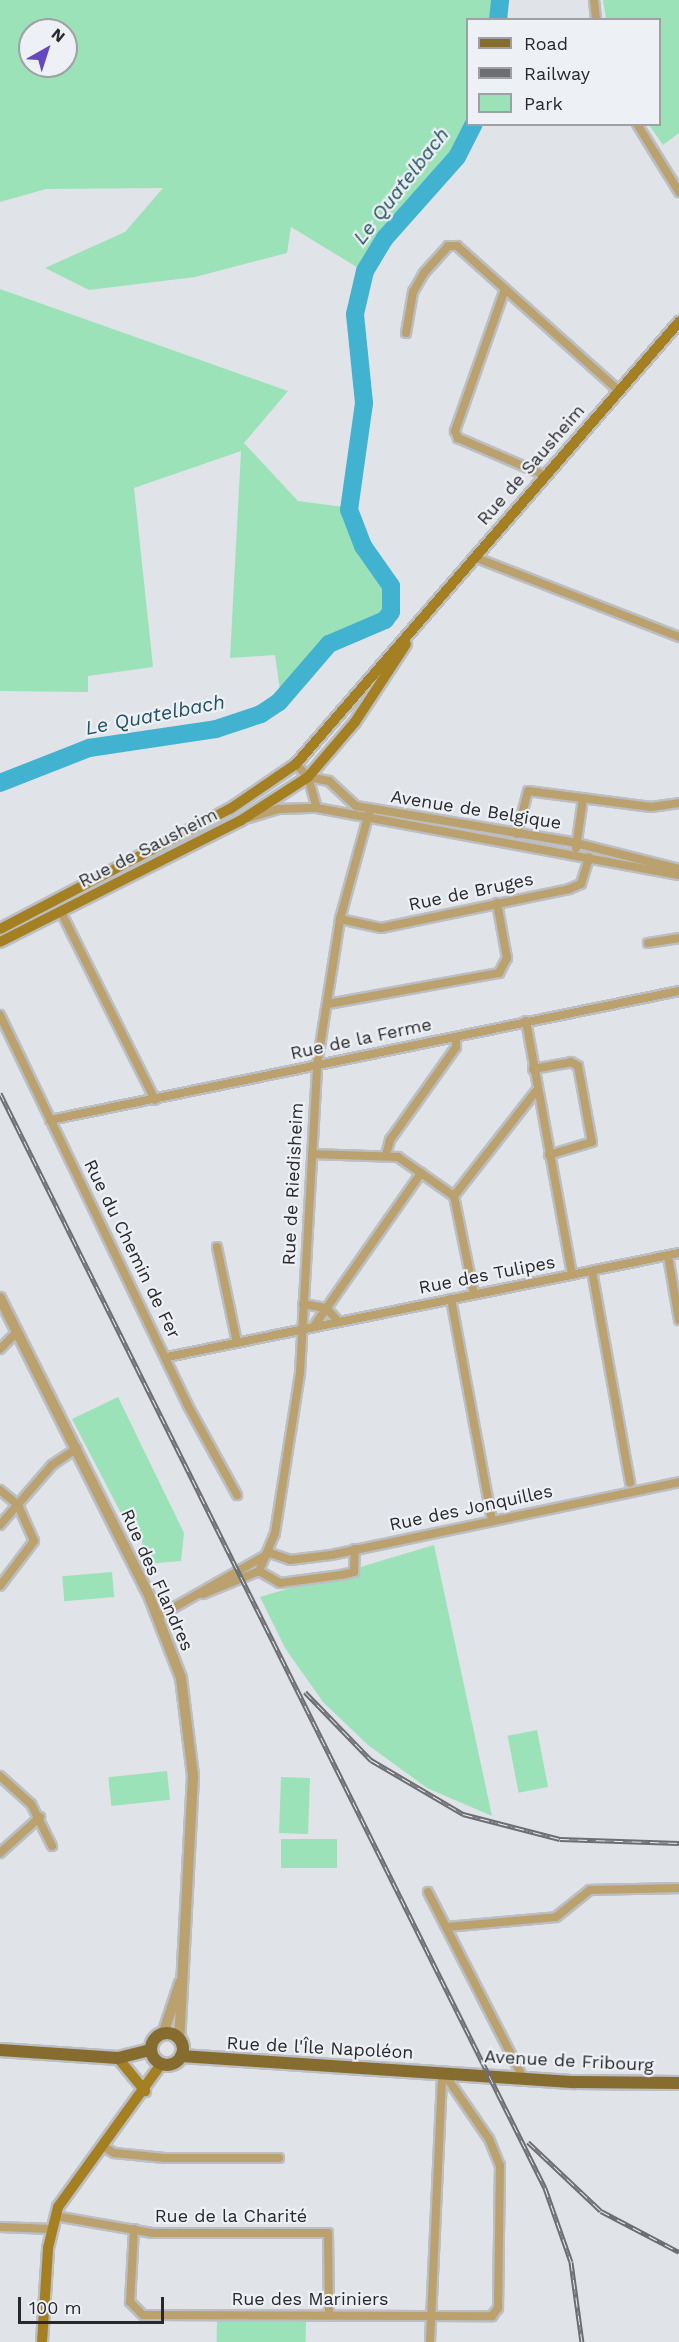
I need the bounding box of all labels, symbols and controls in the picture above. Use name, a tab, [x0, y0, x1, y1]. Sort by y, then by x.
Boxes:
north arrow	[18, 18, 78, 78]
legend	[466, 18, 661, 126]
text: N	[48, 24, 69, 46]
text: Road	[524, 33, 568, 54]
text: Railway	[524, 63, 590, 84]
text: Park	[524, 93, 563, 114]
water label: Le Quatelbach	[348, 123, 454, 249]
street label: Rue de Sausheim	[473, 400, 589, 530]
water label: Le Quatelbach	[83, 690, 227, 740]
street label: Avenue de Belgique	[389, 786, 563, 834]
street label: Rue de Sausheim	[75, 804, 221, 892]
street label: Rue de Bruges	[407, 868, 535, 916]
street label: Rue de la Ferme	[288, 1013, 434, 1065]
street label: Rue de Riedisheim	[278, 1102, 308, 1266]
street label: Rue du Chemin de Fer	[79, 1156, 185, 1342]
street label: Rue des Tulipes	[417, 1251, 557, 1299]
street label: Rue des Jonquilles	[387, 1480, 555, 1536]
street label: Rue des Flandres	[116, 1506, 198, 1654]
street label: Rue de l'Île Napoléon	[226, 2032, 414, 2064]
street label: Avenue de Fribourg	[484, 2046, 654, 2076]
street label: Rue de la Charité	[155, 2205, 307, 2227]
scale bar	[21, 2285, 166, 2323]
street label: Rue des Mariniers	[231, 2288, 389, 2310]
text: 100 m	[29, 2297, 82, 2318]

